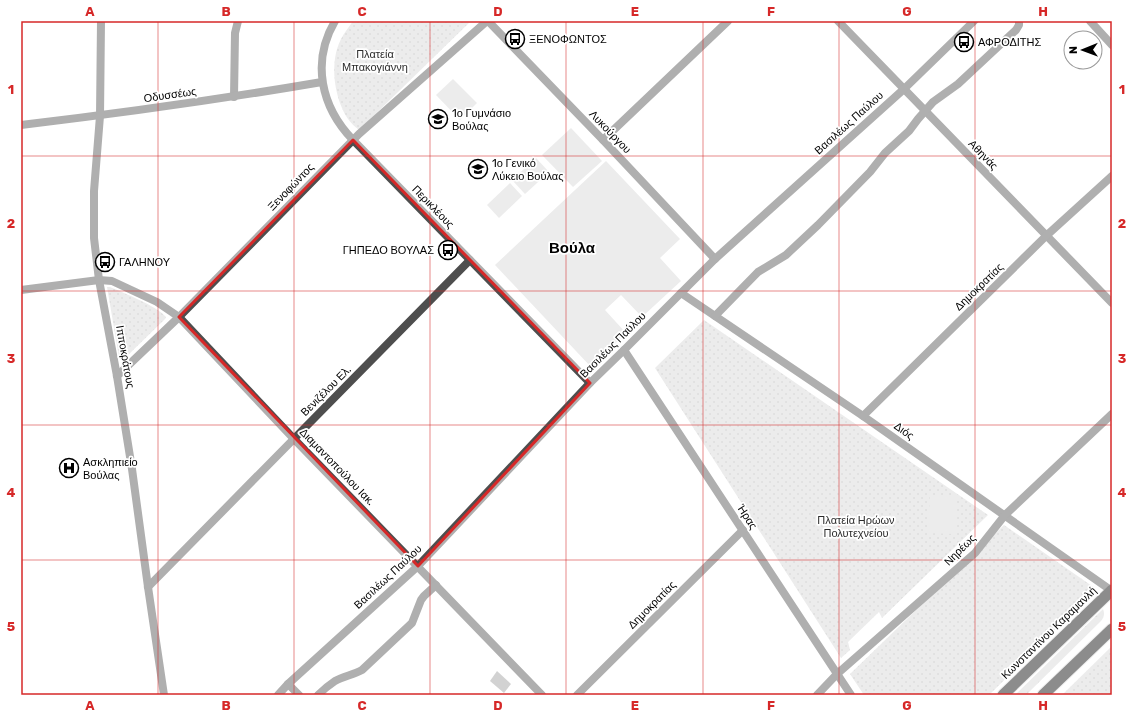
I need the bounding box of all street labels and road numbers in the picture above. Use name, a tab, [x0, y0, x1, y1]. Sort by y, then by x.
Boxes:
street label: Οδυσσέως	[143, 85, 197, 105]
street label: Βασιλέως Παύλου	[812, 89, 886, 157]
street label: Λυκούργου	[586, 108, 634, 156]
street label: Αθηνάς	[966, 137, 1000, 173]
street label: Ξενοφώντος	[265, 161, 317, 213]
street label: Περικλέους	[409, 183, 457, 231]
street label: Δημοκρατίας	[952, 261, 1006, 313]
street label: Βασιλέως Παύλου	[577, 309, 649, 381]
street label: Ιπποκράτους	[113, 324, 137, 390]
street label: Βενιζέλου Ελ.	[298, 363, 354, 419]
street label: Διός	[892, 420, 916, 442]
street label: Διαμαντοπούλου Ιακ.	[297, 426, 377, 508]
street label: Ήρας	[734, 501, 760, 532]
street label: Νηρέως	[942, 532, 978, 568]
street label: Βασιλέως Παύλου	[351, 542, 425, 612]
street label: Δημοκρατίας	[625, 578, 679, 632]
street label: Κωνσταντίνου Καραμανλή	[999, 584, 1099, 682]

